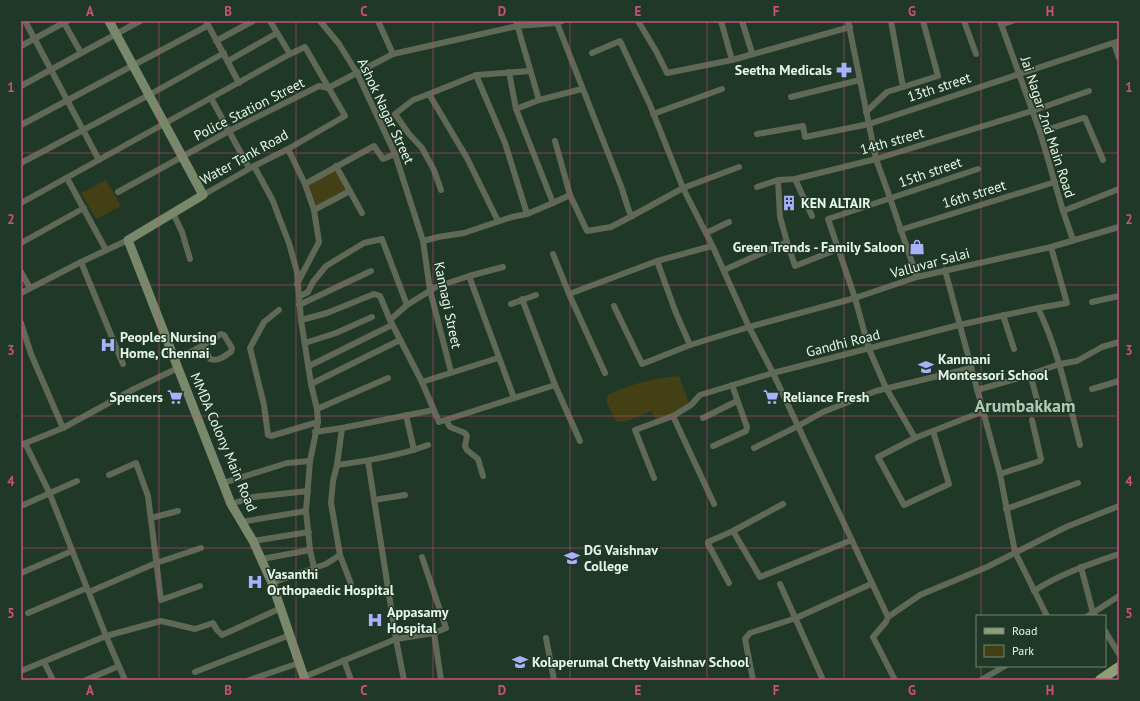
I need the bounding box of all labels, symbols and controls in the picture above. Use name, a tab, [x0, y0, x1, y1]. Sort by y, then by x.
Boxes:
text: A	[86, 3, 94, 20]
text: B	[224, 3, 232, 20]
text: C	[360, 3, 368, 20]
text: D	[498, 3, 506, 20]
text: E	[635, 3, 642, 20]
text: F	[773, 3, 780, 20]
text: G	[908, 3, 916, 20]
text: H	[1046, 3, 1054, 20]
street label: Jai Nagar 2nd Main Road	[1016, 53, 1079, 200]
street label: Ashok Nagar Street	[354, 55, 418, 167]
place label: Seetha Medicals	[735, 61, 832, 79]
pharmacy icon: Seetha Medicals	[835, 61, 853, 79]
street label: 13th street	[905, 68, 973, 106]
street label: Police Station Street	[191, 73, 308, 145]
text: 1	[7, 79, 15, 96]
text: 1	[1125, 79, 1133, 96]
street label: 14th street	[858, 123, 926, 159]
street label: Water Tank Road	[197, 125, 291, 189]
street label: 15th street	[896, 153, 964, 191]
street label: 16th street	[940, 176, 1008, 212]
building icon: KEN ALTAIR	[780, 194, 798, 212]
place label: KEN ALTAIR	[801, 194, 871, 212]
text: 2	[7, 211, 15, 228]
text: 2	[1125, 211, 1133, 228]
place label: Green Trends - Family Saloon	[733, 238, 905, 256]
shop icon: Green Trends - Family Saloon	[908, 238, 926, 256]
street label: Valluvar Salai	[887, 244, 972, 282]
street label: Kannagi Street	[430, 260, 466, 350]
street label: Gandhi Road	[804, 325, 882, 361]
place label: Peoples Nursing Home, Chennai	[120, 328, 217, 362]
hospital icon: Peoples Nursing Home, Chennai	[99, 336, 117, 354]
text: 3	[7, 342, 15, 359]
text: 3	[1125, 342, 1133, 359]
place label: Kanmani Montessori School	[938, 350, 1049, 384]
school or university icon: Kanmani Montessori School	[917, 358, 935, 376]
street label: MMDA Colony Main Road	[187, 370, 261, 514]
place label: Spencers	[110, 388, 163, 406]
supermarket icon: Spencers	[166, 388, 184, 406]
supermarket icon: Reliance Fresh	[762, 388, 780, 406]
place label: Reliance Fresh	[783, 388, 869, 406]
district label: Arumbakkam	[974, 394, 1076, 417]
text: 4	[7, 473, 15, 490]
text: 4	[1125, 473, 1133, 490]
place label: DG Vaishnav College	[584, 541, 658, 575]
school or university icon: DG Vaishnav College	[563, 549, 581, 567]
place label: Vasanthi Orthopaedic Hospital	[266, 565, 395, 599]
hospital icon: Vasanthi Orthopaedic Hospital	[246, 573, 264, 591]
place label: Appasamy Hospital	[387, 603, 449, 637]
text: 5	[7, 605, 15, 622]
text: 5	[1125, 605, 1133, 622]
hospital icon: Appasamy Hospital	[366, 611, 384, 629]
legend	[976, 615, 1106, 667]
text: Road	[1012, 623, 1037, 638]
text: Park	[1012, 643, 1034, 658]
school or university icon: Kolaperumal Chetty Vaishnav School	[511, 653, 529, 671]
place label: Kolaperumal Chetty Vaishnav School	[532, 653, 750, 671]
text: A	[86, 682, 94, 699]
text: B	[224, 682, 232, 699]
text: C	[360, 682, 368, 699]
text: D	[498, 682, 506, 699]
text: E	[635, 682, 642, 699]
text: F	[773, 682, 780, 699]
text: G	[908, 682, 916, 699]
text: H	[1046, 682, 1054, 699]

